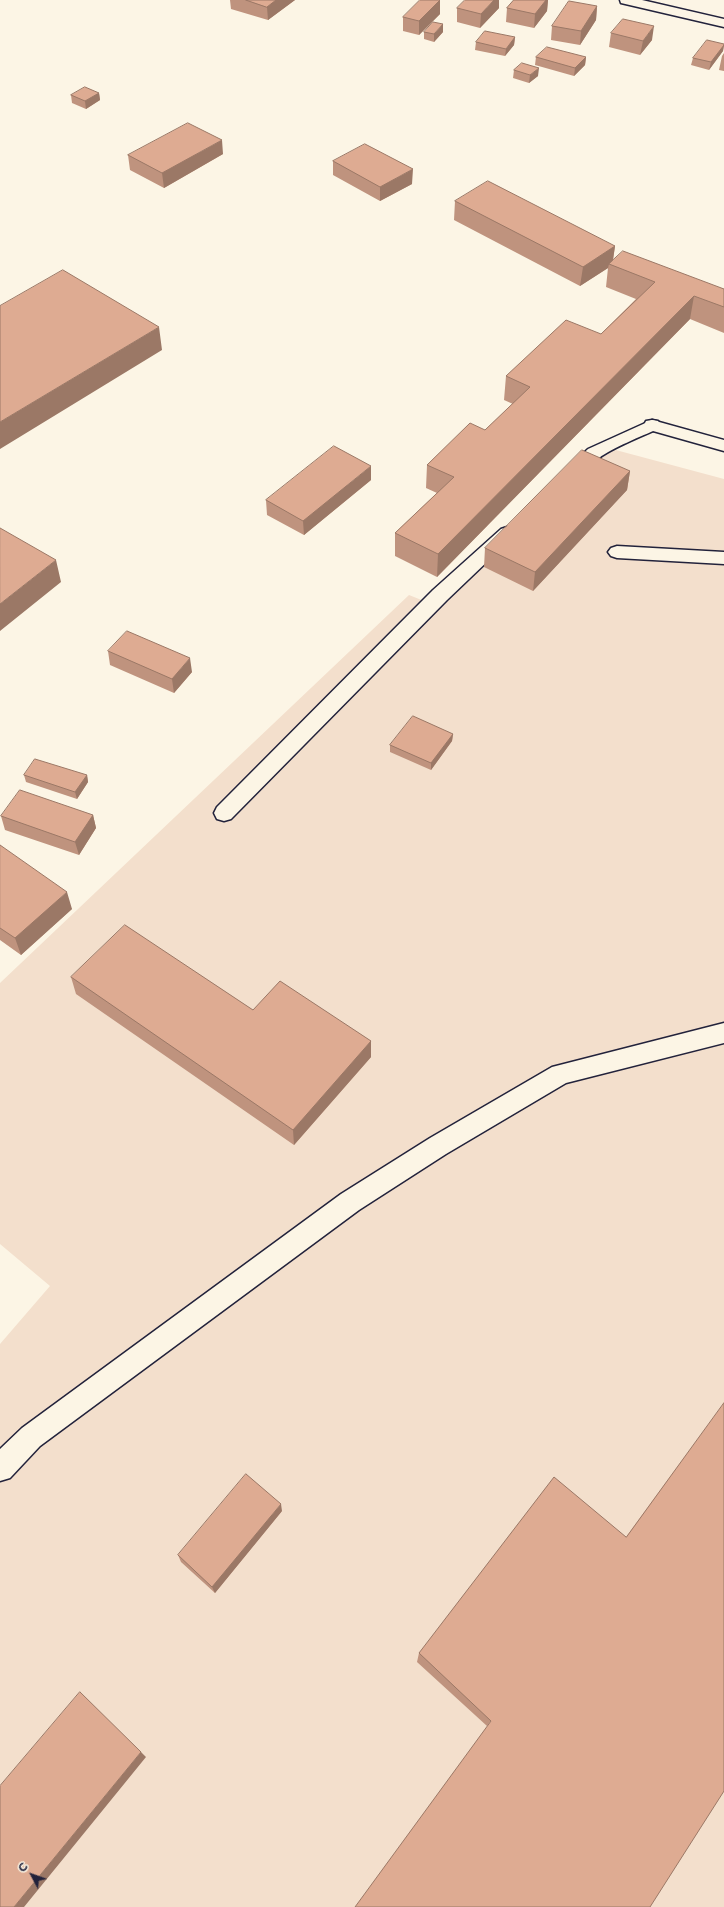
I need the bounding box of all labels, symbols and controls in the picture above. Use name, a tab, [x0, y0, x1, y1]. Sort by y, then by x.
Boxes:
north arrow	[12, 1855, 52, 1895]
text: С	[13, 1858, 32, 1876]

